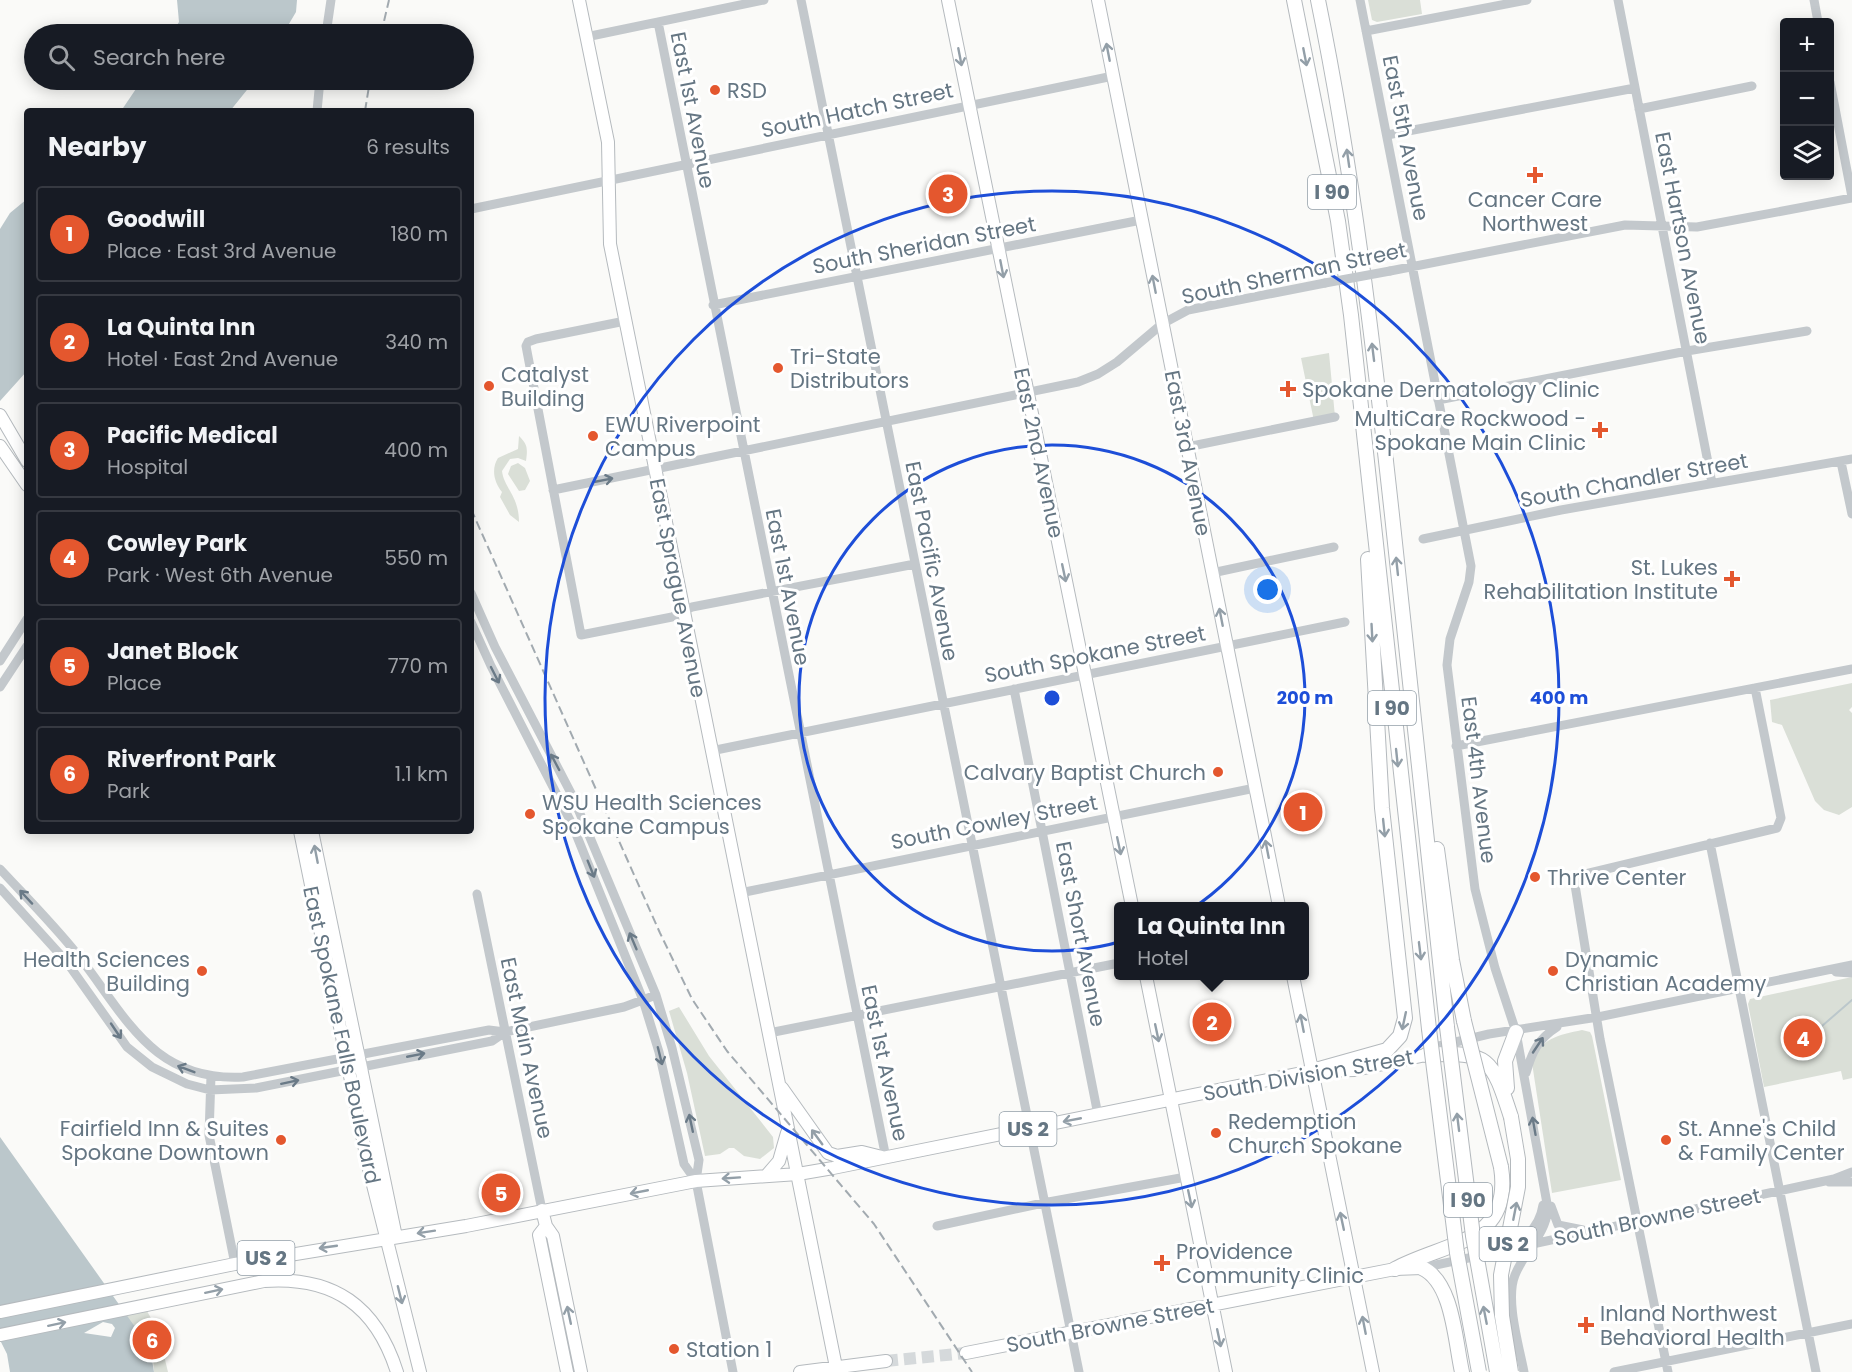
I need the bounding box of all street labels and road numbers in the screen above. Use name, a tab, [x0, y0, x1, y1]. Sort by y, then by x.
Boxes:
street label: East 1st Avenue	[664, 29, 722, 191]
street label: East 5th Avenue	[1376, 53, 1436, 223]
street label: South Hatch Street	[758, 75, 956, 145]
street label: East Hartson Avenue	[1648, 129, 1718, 347]
road number: I 90	[1308, 175, 1356, 209]
street label: South Sheridan Street	[810, 209, 1038, 281]
street label: South Sherman Street	[1179, 235, 1409, 311]
street label: East 2nd Avenue	[1007, 365, 1071, 541]
street label: East 3rd Avenue	[1158, 368, 1218, 538]
street label: South Chandler Street	[1518, 446, 1750, 514]
street label: East Pacific Avenue	[898, 459, 966, 663]
street label: East Sprague Avenue	[643, 476, 713, 700]
street label: East 1st Avenue	[759, 506, 817, 668]
street label: South Spokane Street	[982, 618, 1208, 690]
road number: I 90	[1368, 691, 1416, 725]
street label: East 4th Avenue	[1454, 695, 1504, 865]
street label: South Cowley Street	[888, 788, 1100, 856]
street label: East Short Avenue	[1049, 839, 1113, 1029]
street label: East Spokane Falls Boulevard	[296, 883, 388, 1187]
street label: East Main Avenue	[494, 955, 560, 1141]
street label: East 1st Avenue	[854, 982, 916, 1144]
street label: South Division Street	[1201, 1042, 1415, 1108]
road number: US 2	[1000, 1112, 1056, 1146]
street label: South Browne Street	[1551, 1181, 1763, 1253]
road number: I 90	[1444, 1183, 1492, 1217]
road number: US 2	[1480, 1227, 1537, 1261]
road number: US 2	[238, 1241, 294, 1275]
street label: South Browne Street	[1004, 1291, 1216, 1359]

